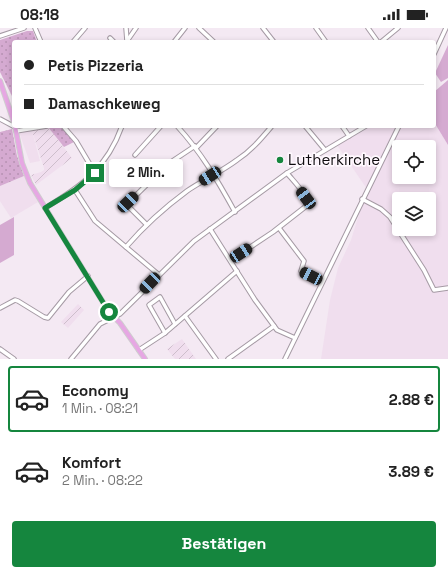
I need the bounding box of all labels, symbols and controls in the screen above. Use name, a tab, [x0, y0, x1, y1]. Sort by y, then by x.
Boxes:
text: 08:18	[20, 5, 59, 24]
text: Petis Pizzeria	[48, 56, 144, 75]
text: Damaschkeweg	[48, 94, 161, 113]
map controls	[392, 140, 436, 236]
button: locate	[392, 140, 436, 184]
place label: Lutherkirche	[288, 150, 380, 169]
marker: Lutherkirche	[275, 155, 285, 165]
callout: 2 Min.	[109, 159, 183, 187]
route end	[86, 164, 104, 182]
text: 2 Min.	[127, 164, 165, 181]
car	[197, 164, 223, 188]
car	[294, 185, 318, 211]
car	[115, 189, 141, 215]
button: layers	[392, 192, 436, 236]
car	[228, 241, 254, 265]
car	[298, 265, 324, 287]
car	[137, 270, 163, 296]
route start	[100, 303, 118, 321]
icon: car	[14, 381, 50, 417]
text: Economy	[62, 381, 129, 400]
text: 2.88 €	[389, 390, 434, 409]
text: 1 Min. · 08:21	[62, 400, 138, 417]
icon: car	[14, 453, 50, 489]
text: Komfort	[62, 453, 121, 472]
text: 3.89 €	[388, 462, 434, 481]
text: 2 Min. · 08:22	[62, 472, 143, 489]
button: Bestätigen	[12, 521, 436, 567]

